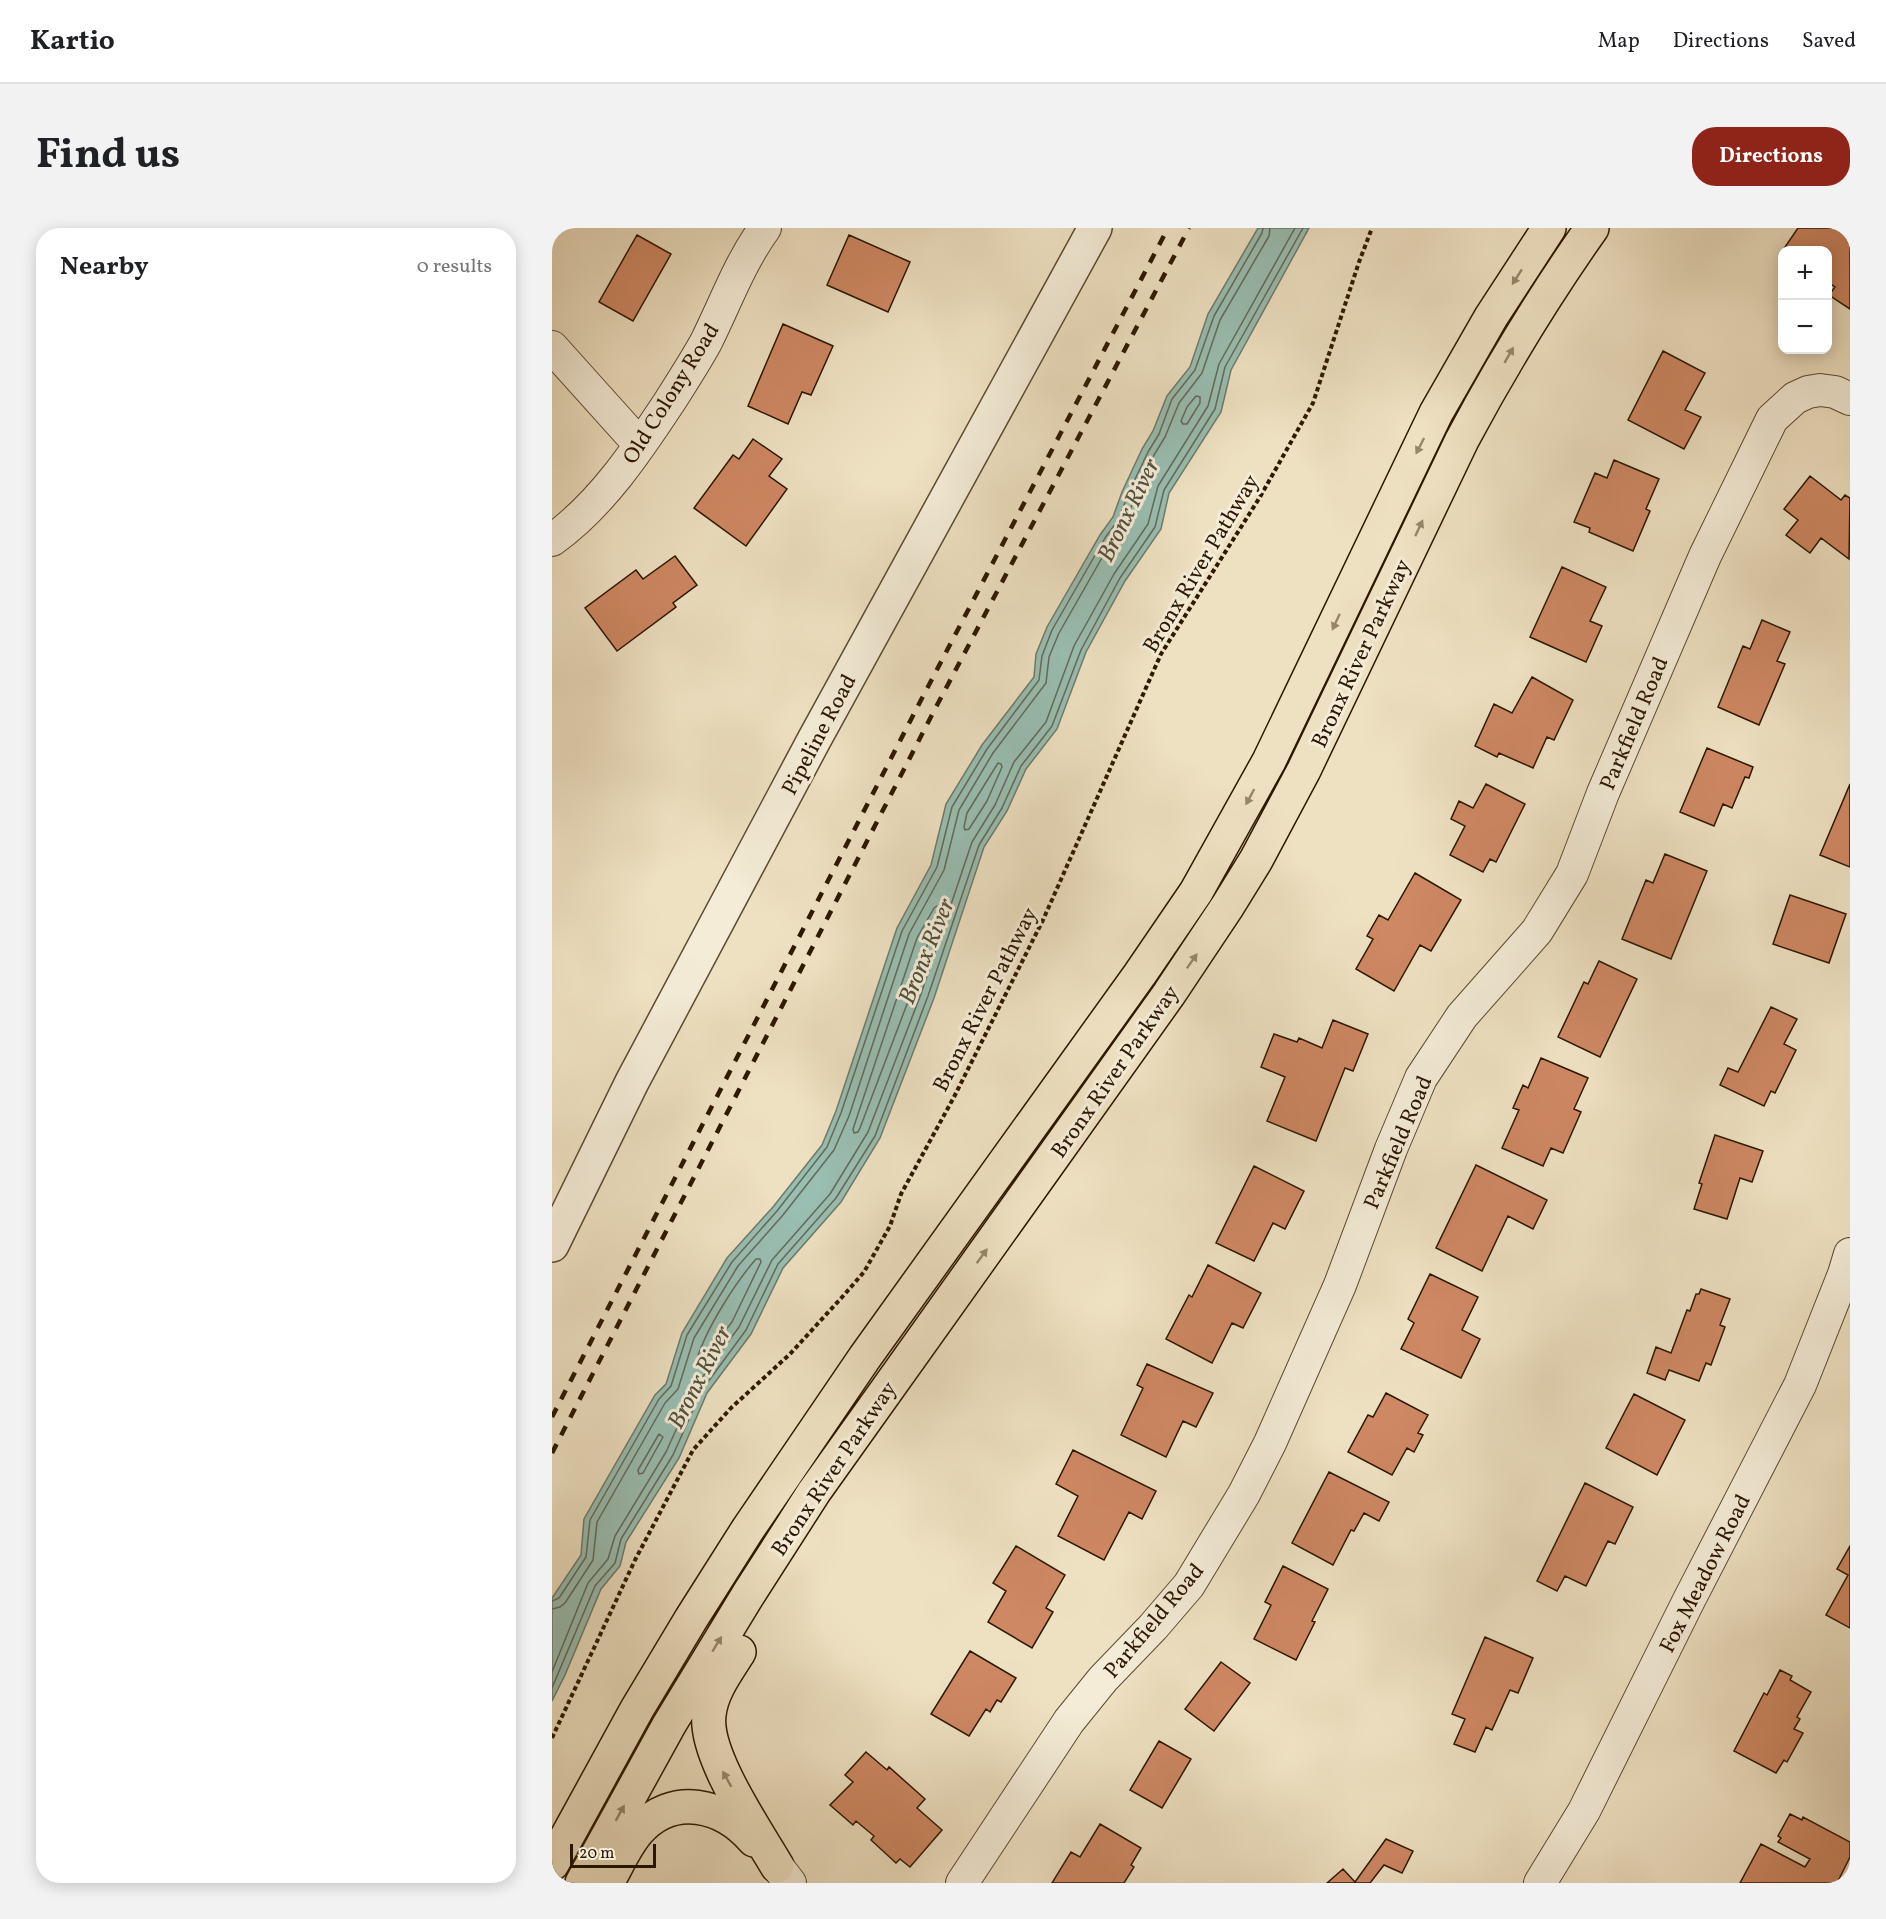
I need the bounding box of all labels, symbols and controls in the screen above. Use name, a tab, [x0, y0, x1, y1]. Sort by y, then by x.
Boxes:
text: Kartio	[30, 22, 115, 61]
text: Map	[1598, 27, 1640, 56]
text: Directions	[1673, 27, 1769, 56]
text: Saved	[1802, 27, 1856, 56]
text: Find us	[36, 127, 180, 186]
button: Directions	[1692, 127, 1850, 186]
map controls	[1778, 246, 1832, 354]
button: +	[1778, 246, 1832, 300]
text: Nearby	[60, 249, 149, 285]
text: 0 results	[417, 253, 492, 281]
one-way arrow	[1511, 268, 1522, 285]
button: −	[1778, 300, 1832, 354]
street label: Old Colony Road	[616, 318, 728, 471]
one-way arrow	[1504, 347, 1515, 363]
one-way arrow	[1415, 437, 1424, 454]
water label: Bronx River	[1090, 453, 1170, 568]
street label: Bronx River Pathway	[1136, 469, 1268, 659]
one-way arrow	[1414, 519, 1424, 537]
street label: Bronx River Parkway	[1305, 555, 1420, 753]
one-way arrow	[1331, 613, 1340, 630]
street label: Parkfield Road	[1593, 652, 1677, 795]
street label: Pipeline Road	[775, 669, 865, 801]
one-way arrow	[1245, 789, 1255, 806]
water label: Bronx River	[891, 893, 965, 1010]
street label: Bronx River Pathway	[926, 902, 1046, 1098]
one-way arrow	[1186, 953, 1198, 969]
street label: Bronx River Parkway	[1045, 980, 1188, 1165]
street label: Parkfield Road	[1357, 1071, 1441, 1214]
one-way arrow	[976, 1249, 988, 1265]
water label: Bronx River	[660, 1320, 742, 1435]
street label: Bronx River Parkway	[765, 1376, 905, 1563]
street label: Fox Meadow Road	[1653, 1490, 1760, 1659]
street label: Parkfield Road	[1097, 1557, 1213, 1686]
one-way arrow	[712, 1636, 723, 1652]
one-way arrow	[722, 1770, 732, 1787]
one-way arrow	[614, 1805, 625, 1821]
scale bar	[570, 1841, 656, 1868]
text: 20 m	[579, 1843, 614, 1865]

